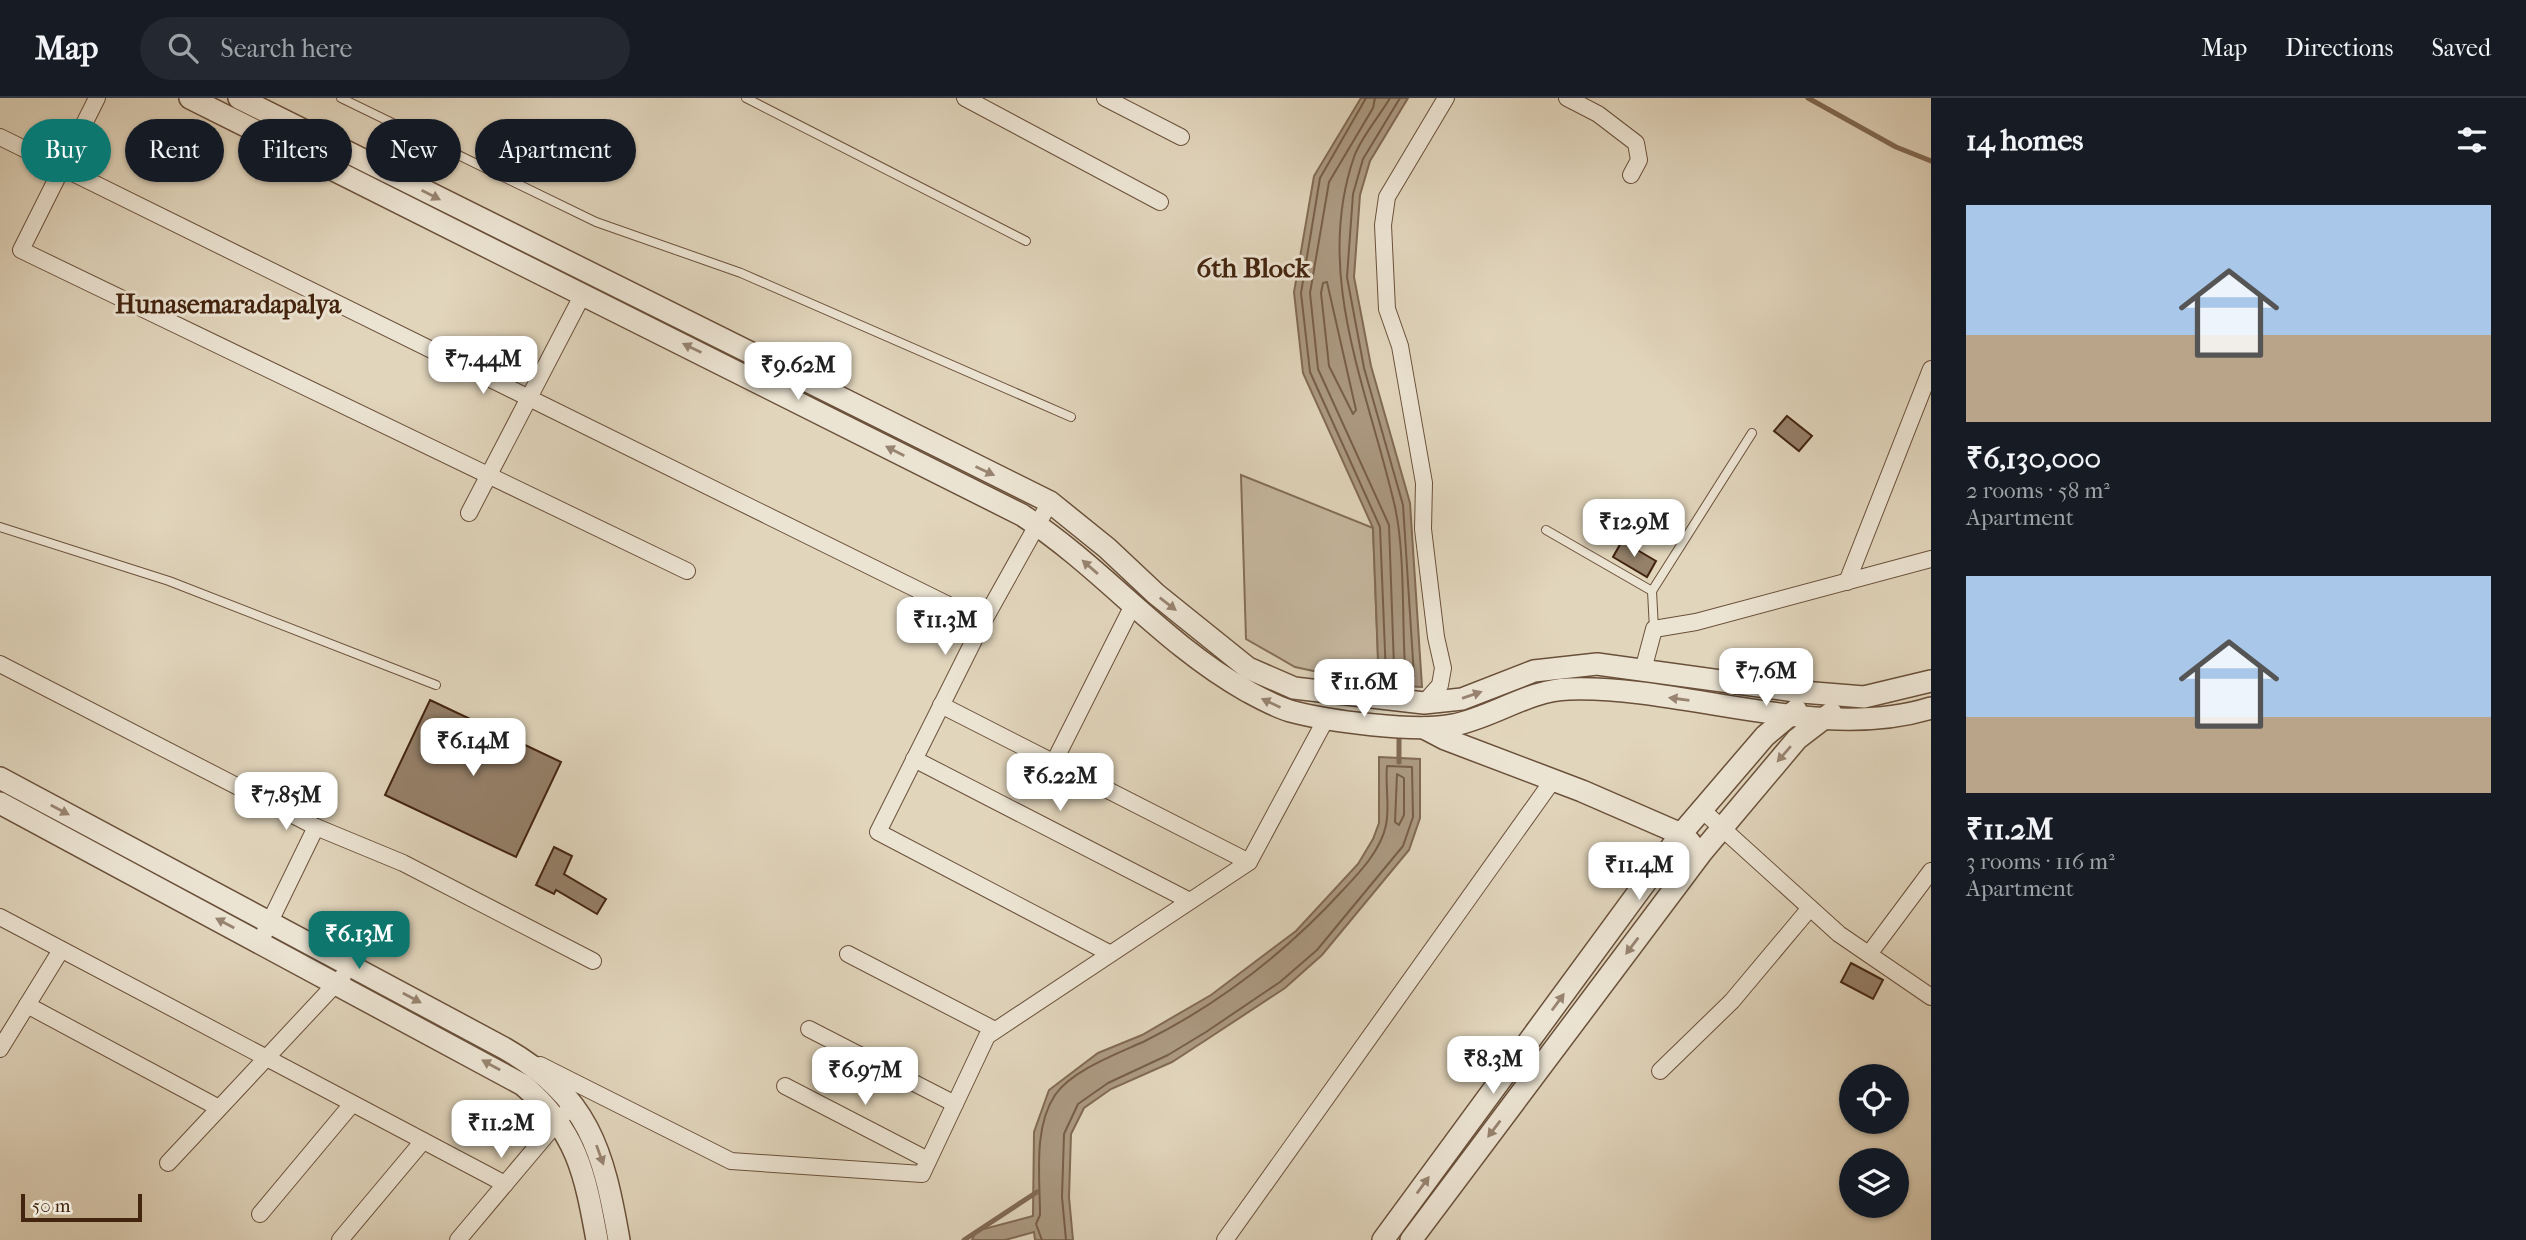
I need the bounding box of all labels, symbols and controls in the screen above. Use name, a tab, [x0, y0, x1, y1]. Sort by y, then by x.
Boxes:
search box	[140, 17, 630, 80]
text: Map	[35, 29, 98, 68]
icon: search	[164, 29, 202, 67]
text: Search here	[220, 33, 352, 64]
text: Map	[2201, 34, 2247, 62]
text: Directions	[2285, 34, 2393, 62]
text: Saved	[2431, 34, 2491, 62]
chip: Buy	[21, 119, 111, 182]
chip: Rent	[125, 119, 224, 182]
chip: Filters	[238, 119, 352, 182]
chip: New	[366, 119, 461, 182]
chip: Apartment	[475, 119, 636, 182]
icon: filters	[2453, 121, 2491, 159]
text: 14 homes	[1966, 123, 2083, 158]
one-way arrow	[421, 189, 441, 200]
icon: home	[2166, 250, 2292, 376]
district label: 6th Block	[1196, 251, 1311, 284]
district label: Hunasemaradapalya	[115, 289, 342, 320]
pin: ₹7.44M	[426, 336, 540, 396]
pin: ₹9.62M	[741, 342, 855, 402]
one-way arrow	[682, 343, 702, 354]
text: ₹7.44M	[444, 345, 522, 372]
text: ₹9.62M	[761, 351, 835, 378]
text: ₹6,130,000	[1966, 441, 2101, 476]
one-way arrow	[885, 445, 905, 456]
one-way arrow	[975, 465, 996, 476]
text: 2 rooms · 58 m²	[1966, 477, 2110, 504]
pin: ₹12.9M	[1577, 500, 1691, 559]
text: Apartment	[1966, 504, 2074, 531]
text: ₹12.9M	[1599, 508, 1669, 535]
one-way arrow	[1081, 559, 1099, 575]
one-way arrow	[1159, 596, 1176, 611]
pin: ₹11.3M	[888, 598, 1002, 657]
text: ₹11.3M	[913, 606, 977, 633]
icon: home	[2166, 621, 2292, 747]
pin: ₹7.6M	[1717, 648, 1815, 708]
text: ₹7.6M	[1735, 657, 1797, 684]
pin: ₹11.6M	[1307, 660, 1421, 719]
text: ₹11.6M	[1330, 668, 1398, 695]
one-way arrow	[1462, 689, 1483, 700]
one-way arrow	[1668, 693, 1690, 704]
one-way arrow	[1261, 697, 1281, 709]
pin: ₹6.14M	[416, 718, 530, 778]
text: ₹6.14M	[437, 727, 509, 754]
one-way arrow	[1776, 745, 1792, 763]
pin: ₹6.22M	[1003, 754, 1117, 813]
text: ₹6.22M	[1023, 762, 1097, 789]
pin: ₹7.85M	[229, 772, 343, 832]
text: ₹7.85M	[251, 781, 321, 808]
one-way arrow	[50, 805, 70, 816]
text: ₹11.2M	[1966, 812, 2053, 847]
pin: ₹11.4M	[1582, 842, 1696, 902]
text: 3 rooms · 116 m²	[1966, 848, 2115, 875]
text: ₹11.4M	[1604, 851, 1674, 878]
text: Apartment	[1966, 875, 2074, 902]
pin: ₹6.13M	[302, 912, 416, 971]
one-way arrow	[215, 917, 235, 929]
text: ₹6.13M	[325, 920, 393, 947]
one-way arrow	[1625, 937, 1639, 955]
one-way arrow	[402, 993, 422, 1004]
one-way arrow	[1551, 993, 1565, 1011]
pin: ₹8.3M	[1444, 1037, 1542, 1096]
text: ₹8.3M	[1463, 1045, 1523, 1072]
pin: ₹6.97M	[808, 1048, 922, 1107]
text: ₹6.97M	[828, 1056, 902, 1083]
one-way arrow	[481, 1059, 500, 1071]
map controls	[1839, 1064, 1909, 1218]
button: locate	[1839, 1064, 1909, 1134]
pin: ₹11.2M	[444, 1100, 558, 1160]
text: ₹11.2M	[468, 1109, 534, 1136]
one-way arrow	[1487, 1120, 1501, 1138]
one-way arrow	[595, 1144, 606, 1165]
button: layers	[1839, 1148, 1909, 1218]
one-way arrow	[1416, 1176, 1430, 1194]
scale bar	[21, 1191, 142, 1223]
text: 50 m	[32, 1195, 71, 1217]

